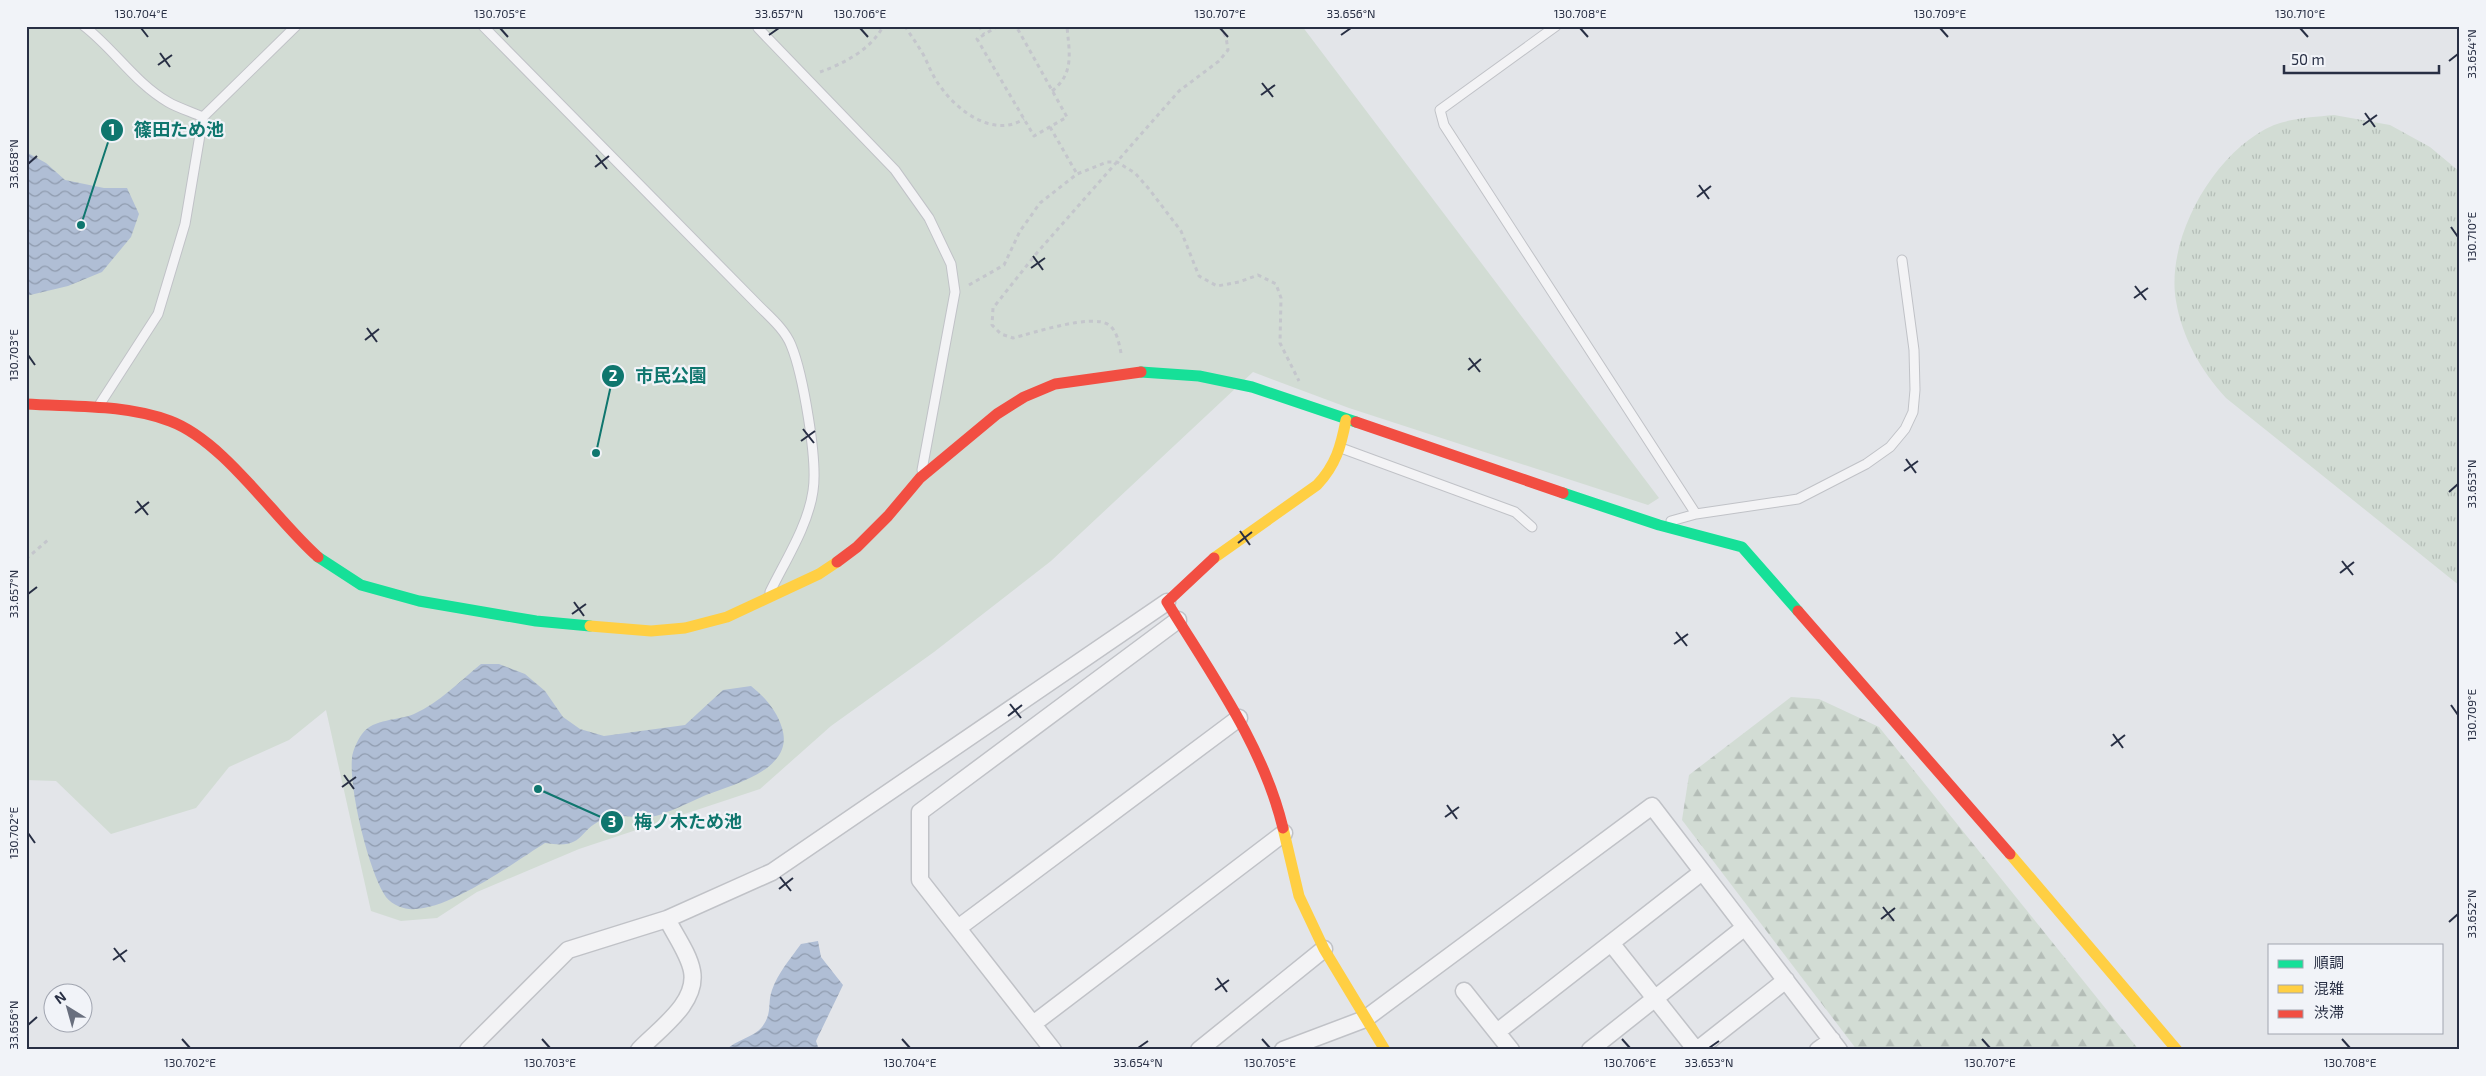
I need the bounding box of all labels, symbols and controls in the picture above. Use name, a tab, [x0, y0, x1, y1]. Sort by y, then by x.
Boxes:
text: 130.704°E	[115, 6, 168, 20]
text: 130.705°E	[474, 6, 526, 20]
text: 33.657°N	[755, 6, 803, 20]
text: 130.706°E	[834, 6, 886, 20]
text: 130.707°E	[1194, 6, 1246, 20]
text: 33.656°N	[1326, 6, 1376, 20]
text: 130.708°E	[1554, 6, 1607, 20]
text: 130.709°E	[1914, 6, 1966, 20]
text: 130.710°E	[2275, 6, 2325, 20]
text: 33.654°N	[2464, 29, 2478, 79]
scale bar	[2284, 42, 2438, 74]
text: 50 m	[2291, 50, 2325, 68]
callout: 篠田ため池	[99, 114, 234, 147]
text: 篠田ため池	[134, 118, 224, 140]
text: 1	[109, 120, 115, 138]
text: 33.658°N	[6, 139, 20, 189]
text: 130.710°E	[2464, 212, 2478, 262]
text: 130.703°E	[6, 329, 20, 381]
callout: 市民公園	[600, 360, 717, 393]
text: 市民公園	[635, 364, 707, 386]
text: 2	[609, 366, 618, 384]
text: 33.653°N	[2464, 460, 2478, 508]
text: 33.657°N	[6, 570, 20, 618]
text: 130.709°E	[2464, 689, 2478, 741]
callout: 梅ノ木ため池	[599, 805, 752, 838]
text: 130.702°E	[6, 807, 20, 859]
text: 梅ノ木ため池	[634, 810, 742, 832]
text: 3	[608, 812, 616, 830]
text: 33.652°N	[2464, 890, 2478, 938]
legend	[2268, 944, 2444, 1034]
text: 順調	[2314, 953, 2344, 971]
text: 混雑	[2314, 979, 2344, 997]
north arrow	[42, 984, 92, 1034]
text: N	[51, 987, 69, 1007]
text: 33.656°N	[6, 1000, 20, 1050]
text: 渋滞	[2314, 1003, 2344, 1021]
text: 130.702°E	[164, 1055, 216, 1069]
text: 130.703°E	[524, 1055, 576, 1069]
text: 130.704°E	[884, 1055, 937, 1069]
text: 33.654°N	[1113, 1055, 1163, 1069]
text: 130.705°E	[1244, 1055, 1296, 1069]
text: 130.706°E	[1604, 1055, 1656, 1069]
text: 33.653°N	[1685, 1055, 1733, 1069]
text: 130.707°E	[1964, 1055, 2016, 1069]
text: 130.708°E	[2324, 1055, 2377, 1069]

